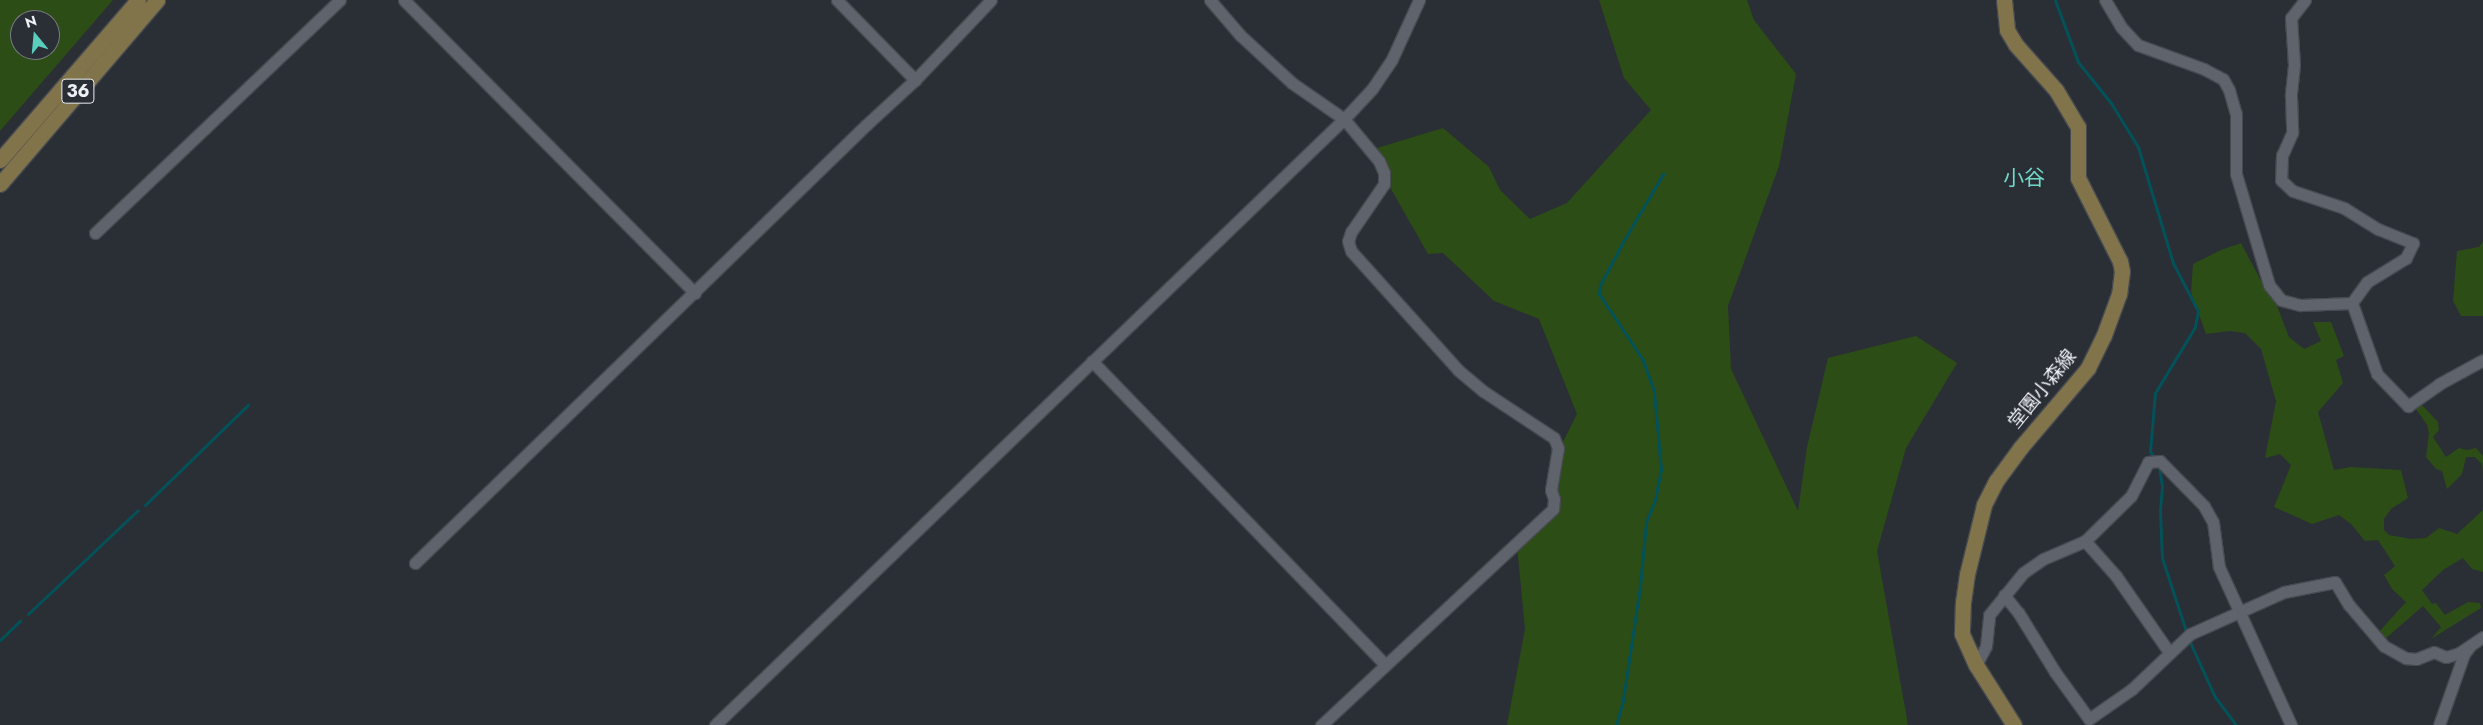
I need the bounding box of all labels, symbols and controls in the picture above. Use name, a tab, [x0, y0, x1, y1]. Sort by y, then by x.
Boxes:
north arrow	[10, 10, 60, 60]
text: N	[23, 10, 39, 33]
road number: 36	[60, 76, 96, 106]
district label: 小谷	[2003, 165, 2045, 191]
street label: 堂園小森線	[2003, 345, 2081, 433]

